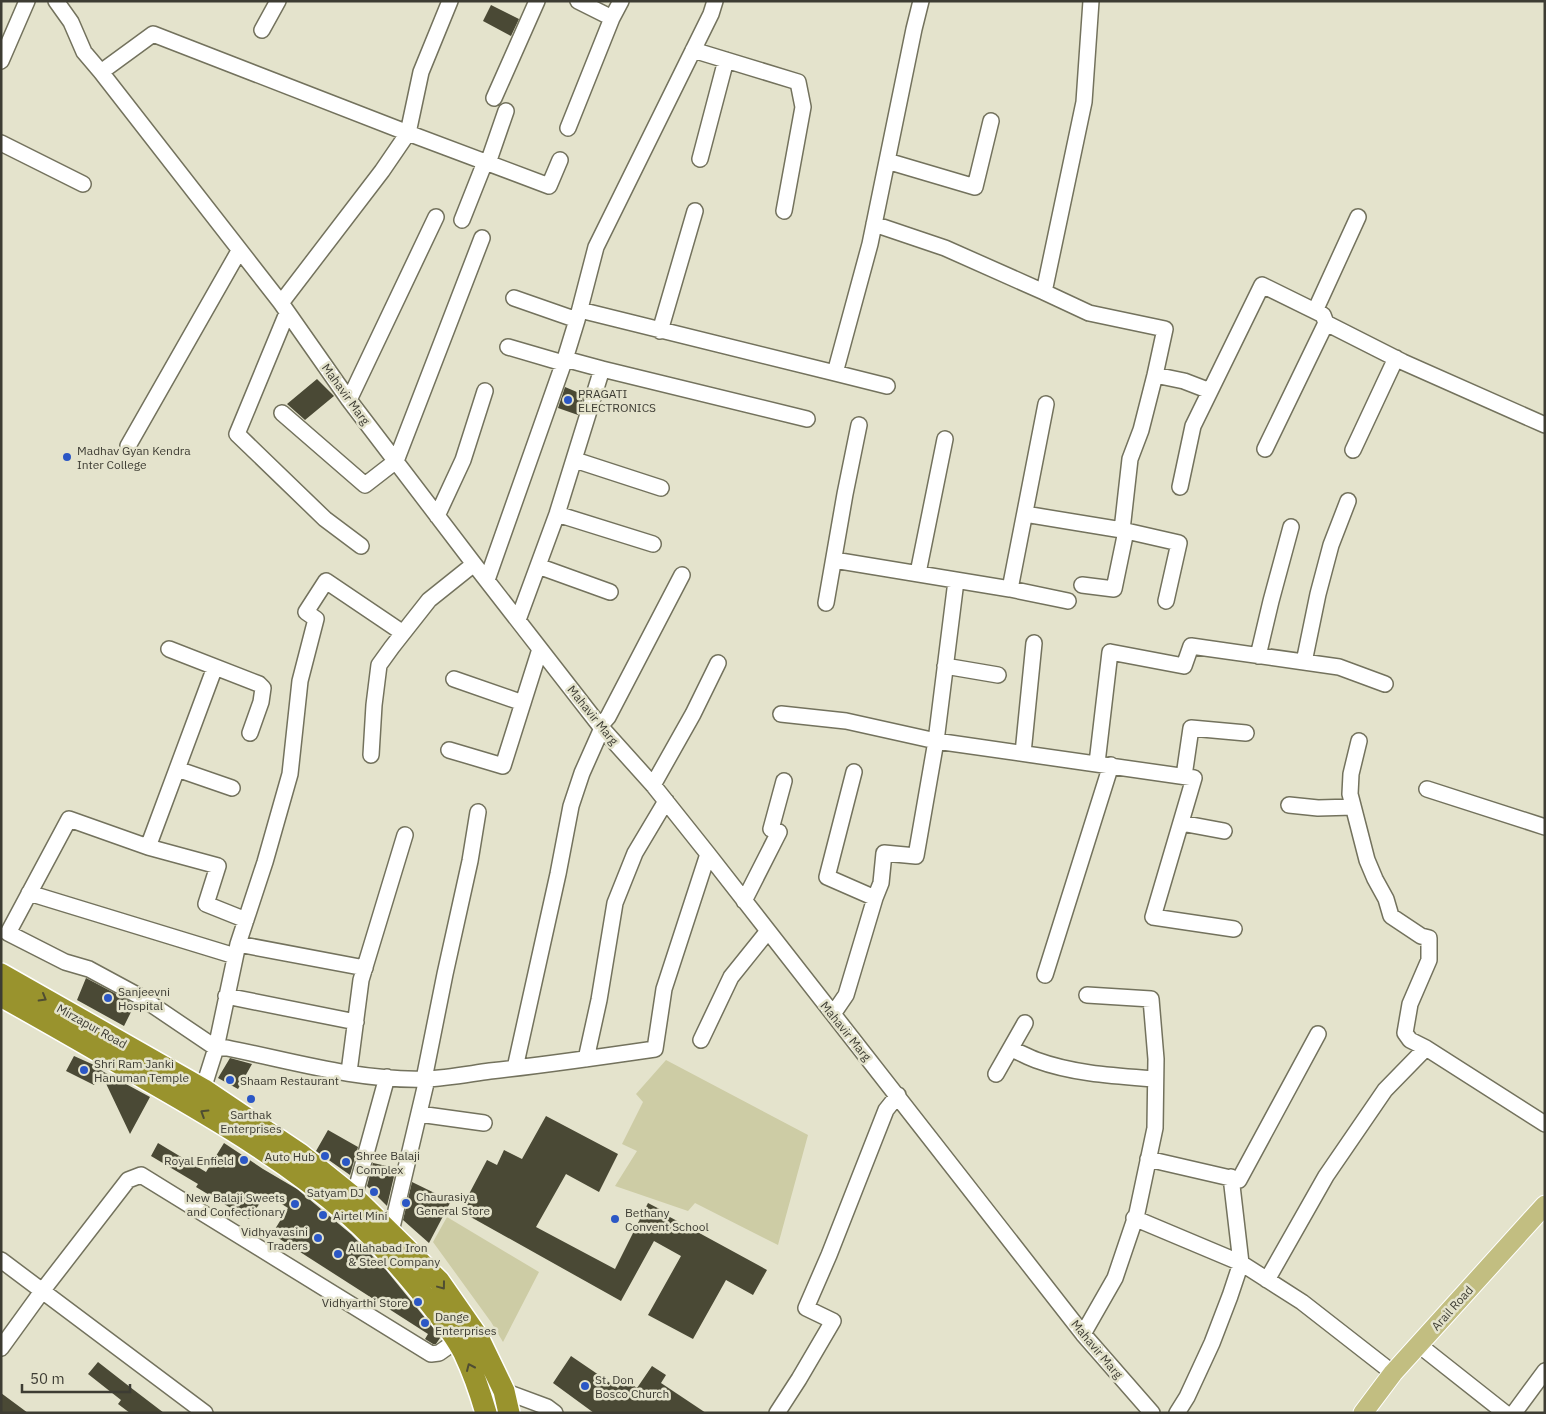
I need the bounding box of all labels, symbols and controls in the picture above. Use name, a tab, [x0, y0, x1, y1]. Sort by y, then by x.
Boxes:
street label: Mahavir Marg	[319, 360, 374, 428]
place label: PRAGATI ELECTRONICS	[578, 386, 656, 415]
marker: PRAGATI ELECTRONICS	[562, 394, 574, 406]
place label: Madhav Gyan Kendra Inter College	[77, 443, 191, 472]
marker: Madhav Gyan Kendra Inter College	[61, 451, 73, 463]
street label: Mahavir Marg	[565, 682, 622, 748]
place label: Sanjeevni Hospital	[118, 984, 170, 1013]
one-way arrow	[38, 992, 47, 1002]
marker: Sanjeevni Hospital	[102, 992, 114, 1004]
street label: Mahavir Marg	[818, 998, 875, 1064]
street label: Mirzapur Road	[54, 1001, 130, 1051]
place label: Shri Ram Janki Hanuman Temple	[94, 1056, 189, 1085]
marker: Shri Ram Janki Hanuman Temple	[78, 1064, 90, 1076]
place label: Shaam Restaurant	[240, 1073, 339, 1088]
marker: Shaam Restaurant	[224, 1074, 236, 1086]
marker: Sarthak Enterprises	[245, 1093, 257, 1105]
place label: Sarthak Enterprises	[220, 1107, 282, 1136]
one-way arrow	[201, 1110, 210, 1119]
place label: Shree Balaji Complex	[356, 1148, 420, 1177]
place label: Auto Hub	[265, 1149, 315, 1164]
marker: Auto Hub	[319, 1150, 331, 1162]
place label: Royal Enfield	[164, 1153, 234, 1168]
marker: Royal Enfield	[238, 1154, 250, 1166]
marker: Shree Balaji Complex	[340, 1156, 352, 1168]
place label: Satyam DJ	[307, 1185, 364, 1200]
marker: Satyam DJ	[368, 1186, 380, 1198]
place label: Chaurasiya General Store	[416, 1189, 490, 1218]
place label: New Balaji Sweets and Confectionary	[186, 1190, 285, 1219]
marker: Chaurasiya General Store	[400, 1197, 412, 1209]
marker: New Balaji Sweets and Confectionary	[289, 1198, 301, 1210]
place label: Bethany Convent School	[625, 1205, 709, 1234]
place label: Airtel Mini	[333, 1208, 388, 1223]
marker: Airtel Mini	[317, 1209, 329, 1221]
marker: Bethany Convent School	[609, 1213, 621, 1225]
place label: Vidhyavasini Traders	[241, 1224, 308, 1253]
marker: Vidhyavasini Traders	[312, 1232, 324, 1244]
place label: Allahabad Iron & Steel Company	[348, 1240, 440, 1269]
marker: Allahabad Iron & Steel Company	[332, 1248, 344, 1260]
one-way arrow	[437, 1280, 445, 1289]
street label: Arail Road	[1428, 1282, 1476, 1334]
place label: Vidhyarthi Store	[322, 1295, 408, 1310]
marker: Vidhyarthi Store	[412, 1296, 424, 1308]
place label: Dange Enterprises	[435, 1309, 497, 1338]
marker: Dange Enterprises	[419, 1317, 431, 1329]
street label: Mahavir Marg	[1068, 1317, 1126, 1382]
scale bar	[22, 1362, 130, 1394]
one-way arrow	[465, 1363, 476, 1372]
text: 50 m	[30, 1369, 65, 1388]
place label: St. Don Bosco Church	[595, 1372, 669, 1401]
marker: St. Don Bosco Church	[579, 1380, 591, 1392]

